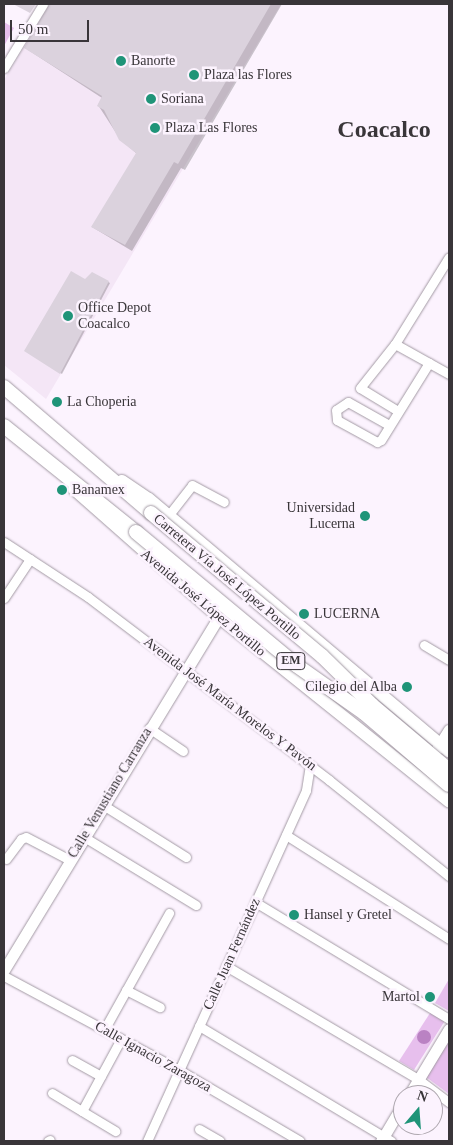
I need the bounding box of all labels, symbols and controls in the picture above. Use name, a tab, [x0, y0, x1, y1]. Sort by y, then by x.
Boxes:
scale bar	[12, 10, 91, 42]
text: 50 m	[18, 21, 48, 37]
place label: Banorte	[131, 53, 175, 69]
marker: Banorte	[115, 55, 127, 67]
place label: Plaza las Flores	[204, 67, 292, 83]
marker: Plaza las Flores	[188, 69, 200, 81]
place label: Soriana	[161, 91, 204, 107]
marker: Soriana	[145, 93, 157, 105]
district label: Coacalco	[337, 116, 431, 144]
place label: Plaza Las Flores	[165, 120, 258, 136]
marker: Plaza Las Flores	[149, 122, 161, 134]
place label: Office Depot Coacalco	[78, 300, 151, 332]
marker: Office Depot Coacalco	[62, 310, 74, 322]
place label: La Choperia	[67, 394, 137, 410]
marker: La Choperia	[51, 396, 63, 408]
place label: Banamex	[72, 482, 125, 498]
marker: Banamex	[56, 484, 68, 496]
place label: Universidad Lucerna	[287, 500, 355, 532]
street label: Carretera Vía José López Portillo	[150, 510, 304, 644]
marker: Universidad Lucerna	[359, 510, 371, 522]
street label: Avenida José López Portillo	[137, 546, 269, 660]
place label: LUCERNA	[314, 606, 380, 622]
marker: LUCERNA	[298, 608, 310, 620]
street label: Avenida José María Morelos Y Pavón	[140, 633, 320, 775]
road number: EM	[276, 651, 306, 670]
place label: Cilegio del Alba	[304, 679, 397, 695]
marker: Cilegio del Alba	[401, 681, 413, 693]
street label: Calle Venustiano Carranza	[64, 725, 156, 861]
street label: Calle Juan Fernández	[200, 896, 264, 1012]
place label: Hansel y Gretel	[304, 907, 392, 923]
marker: Hansel y Gretel	[288, 909, 300, 921]
place label: Martol	[382, 989, 420, 1005]
marker: Martol	[424, 991, 436, 1003]
street label: Calle Ignacio Zaragoza	[92, 1018, 214, 1096]
north arrow	[393, 1085, 443, 1135]
text: N	[415, 1088, 430, 1105]

